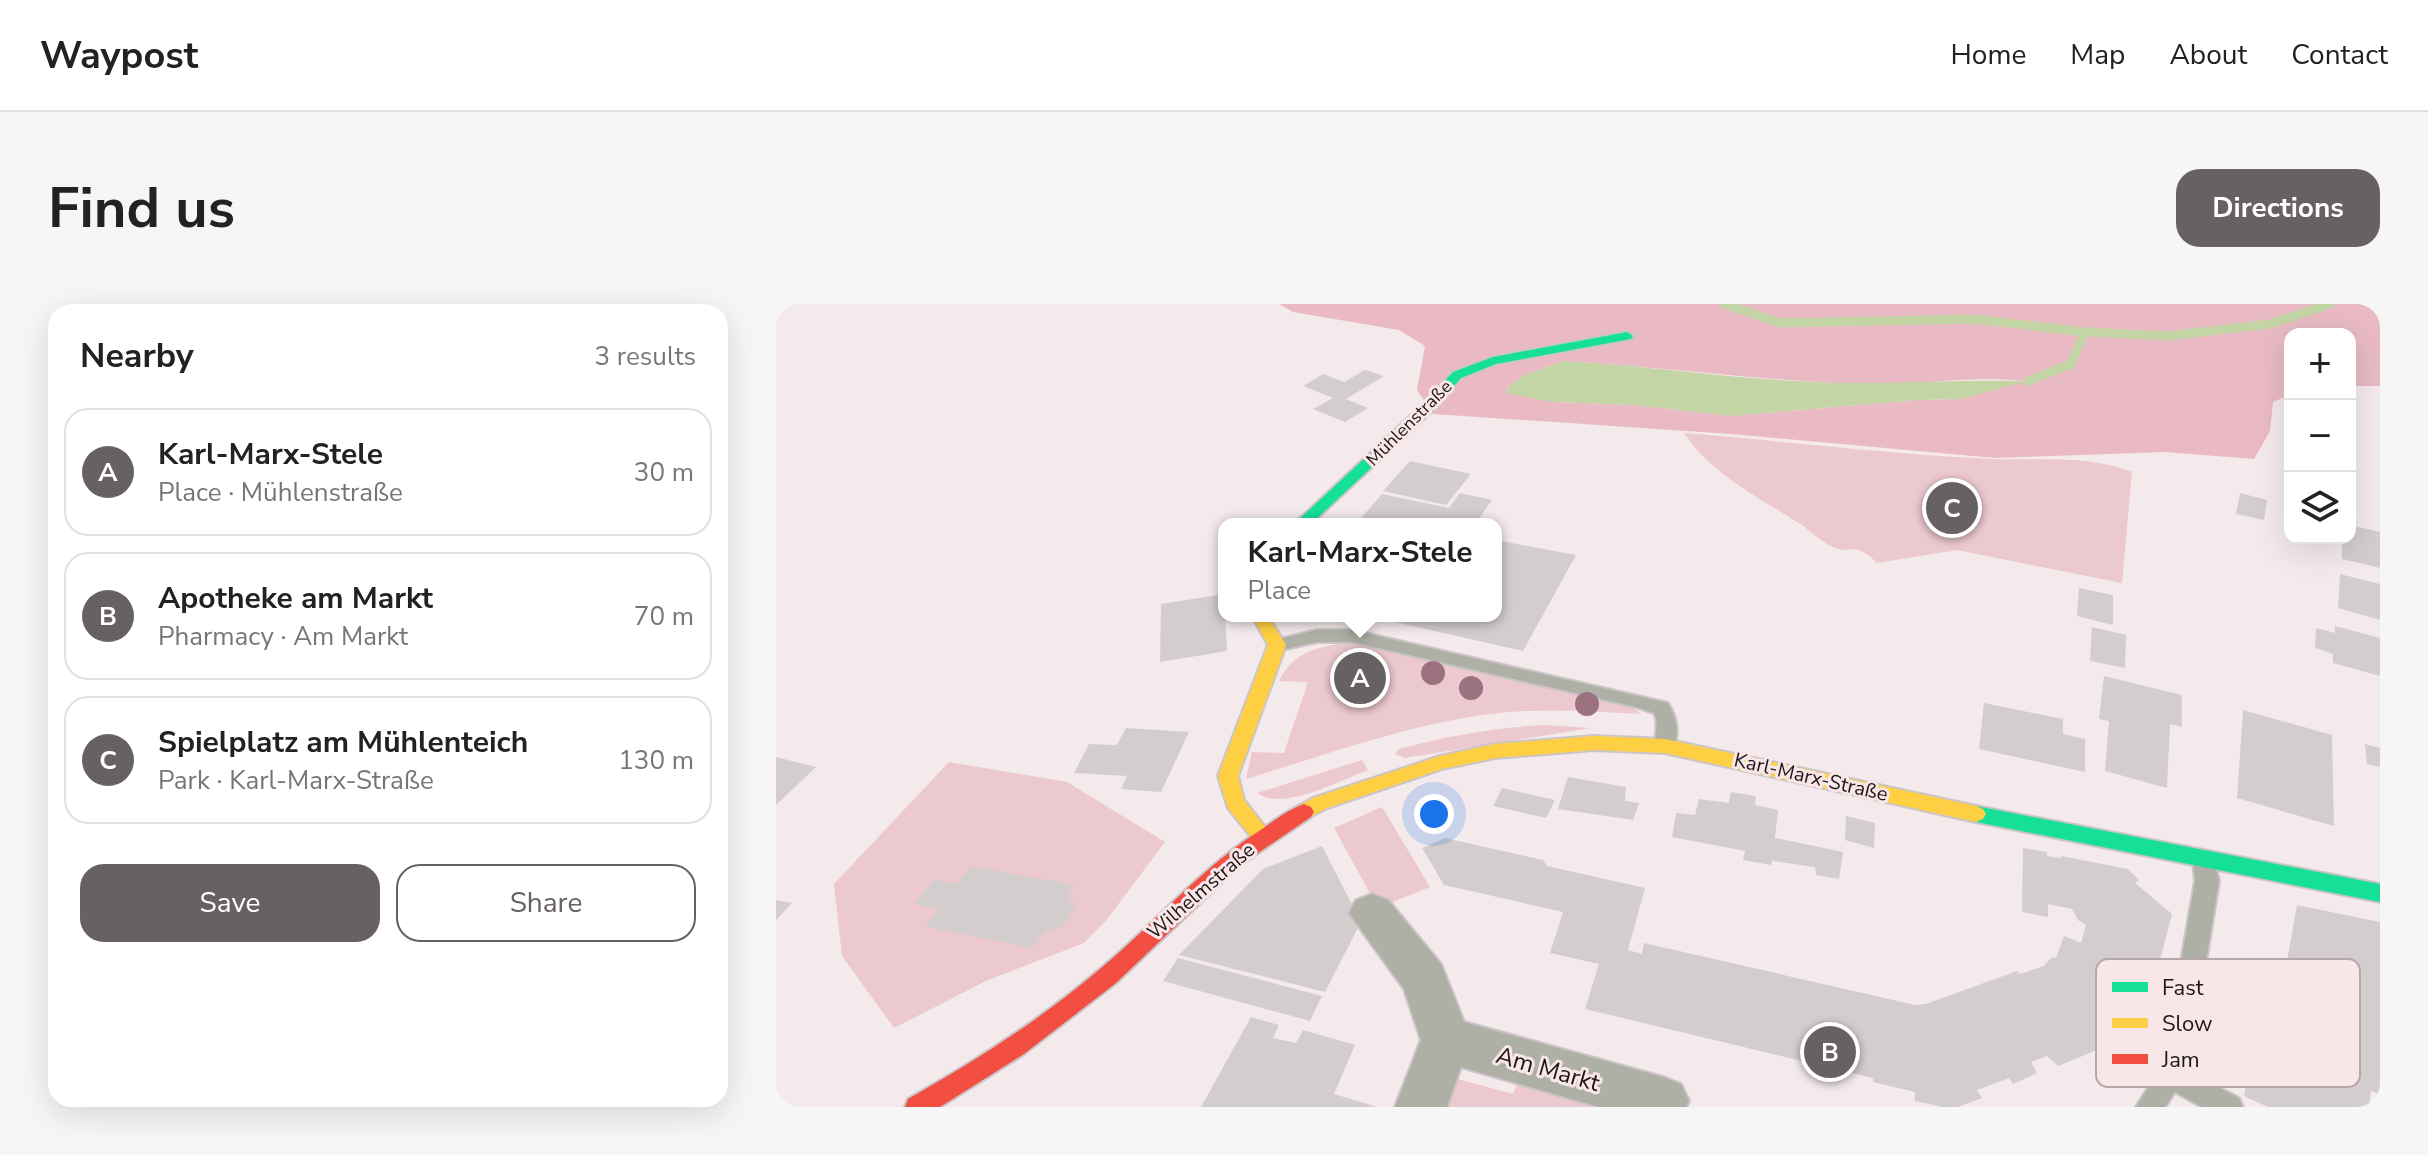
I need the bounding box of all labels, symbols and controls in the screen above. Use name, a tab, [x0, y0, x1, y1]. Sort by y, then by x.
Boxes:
text: Waypost	[40, 30, 198, 81]
text: Home	[1951, 36, 2026, 74]
text: Map	[2070, 36, 2125, 74]
text: About	[2169, 36, 2247, 74]
text: Contact	[2291, 36, 2388, 74]
button: Directions	[2176, 169, 2380, 247]
text: Find us	[48, 170, 235, 247]
map controls	[2284, 328, 2356, 544]
button: +	[2284, 328, 2356, 400]
text: Nearby	[80, 333, 194, 379]
text: 3 results	[595, 339, 696, 374]
street label: Mühlenstraße	[1361, 375, 1457, 471]
button: −	[2284, 400, 2356, 472]
text: Karl-Marx-Stele	[158, 434, 383, 475]
text: A	[98, 455, 118, 490]
text: 30 m	[634, 455, 694, 490]
button: layers	[2284, 472, 2356, 544]
text: Place · Mühlenstraße	[158, 475, 403, 510]
pin: C	[1926, 478, 1978, 538]
popup	[1218, 518, 1502, 622]
text: Karl-Marx-Stele	[1247, 532, 1473, 573]
text: Place	[1247, 573, 1311, 608]
text: Apotheke am Markt	[158, 578, 433, 619]
text: B	[99, 599, 117, 634]
text: 70 m	[634, 599, 694, 634]
text: Pharmacy · Am Markt	[158, 619, 408, 654]
pin: A	[1334, 648, 1386, 708]
text: Spielplatz am Mühlenteich	[158, 722, 528, 763]
text: C	[99, 743, 117, 778]
text: 130 m	[618, 743, 694, 778]
street label: Karl-Marx-Straße	[1731, 746, 1891, 808]
text: Park · Karl-Marx-Straße	[158, 763, 434, 798]
your location	[1414, 794, 1454, 834]
street label: Wilhelmstraße	[1141, 837, 1261, 945]
button: Save	[80, 864, 380, 942]
button: Share	[396, 864, 696, 942]
legend	[2096, 959, 2360, 1087]
text: Fast	[2162, 973, 2204, 1003]
text: Slow	[2162, 1009, 2213, 1039]
pin: B	[1804, 1022, 1856, 1082]
street label: Am Markt	[1493, 1039, 1604, 1099]
text: Jam	[2161, 1045, 2200, 1075]

